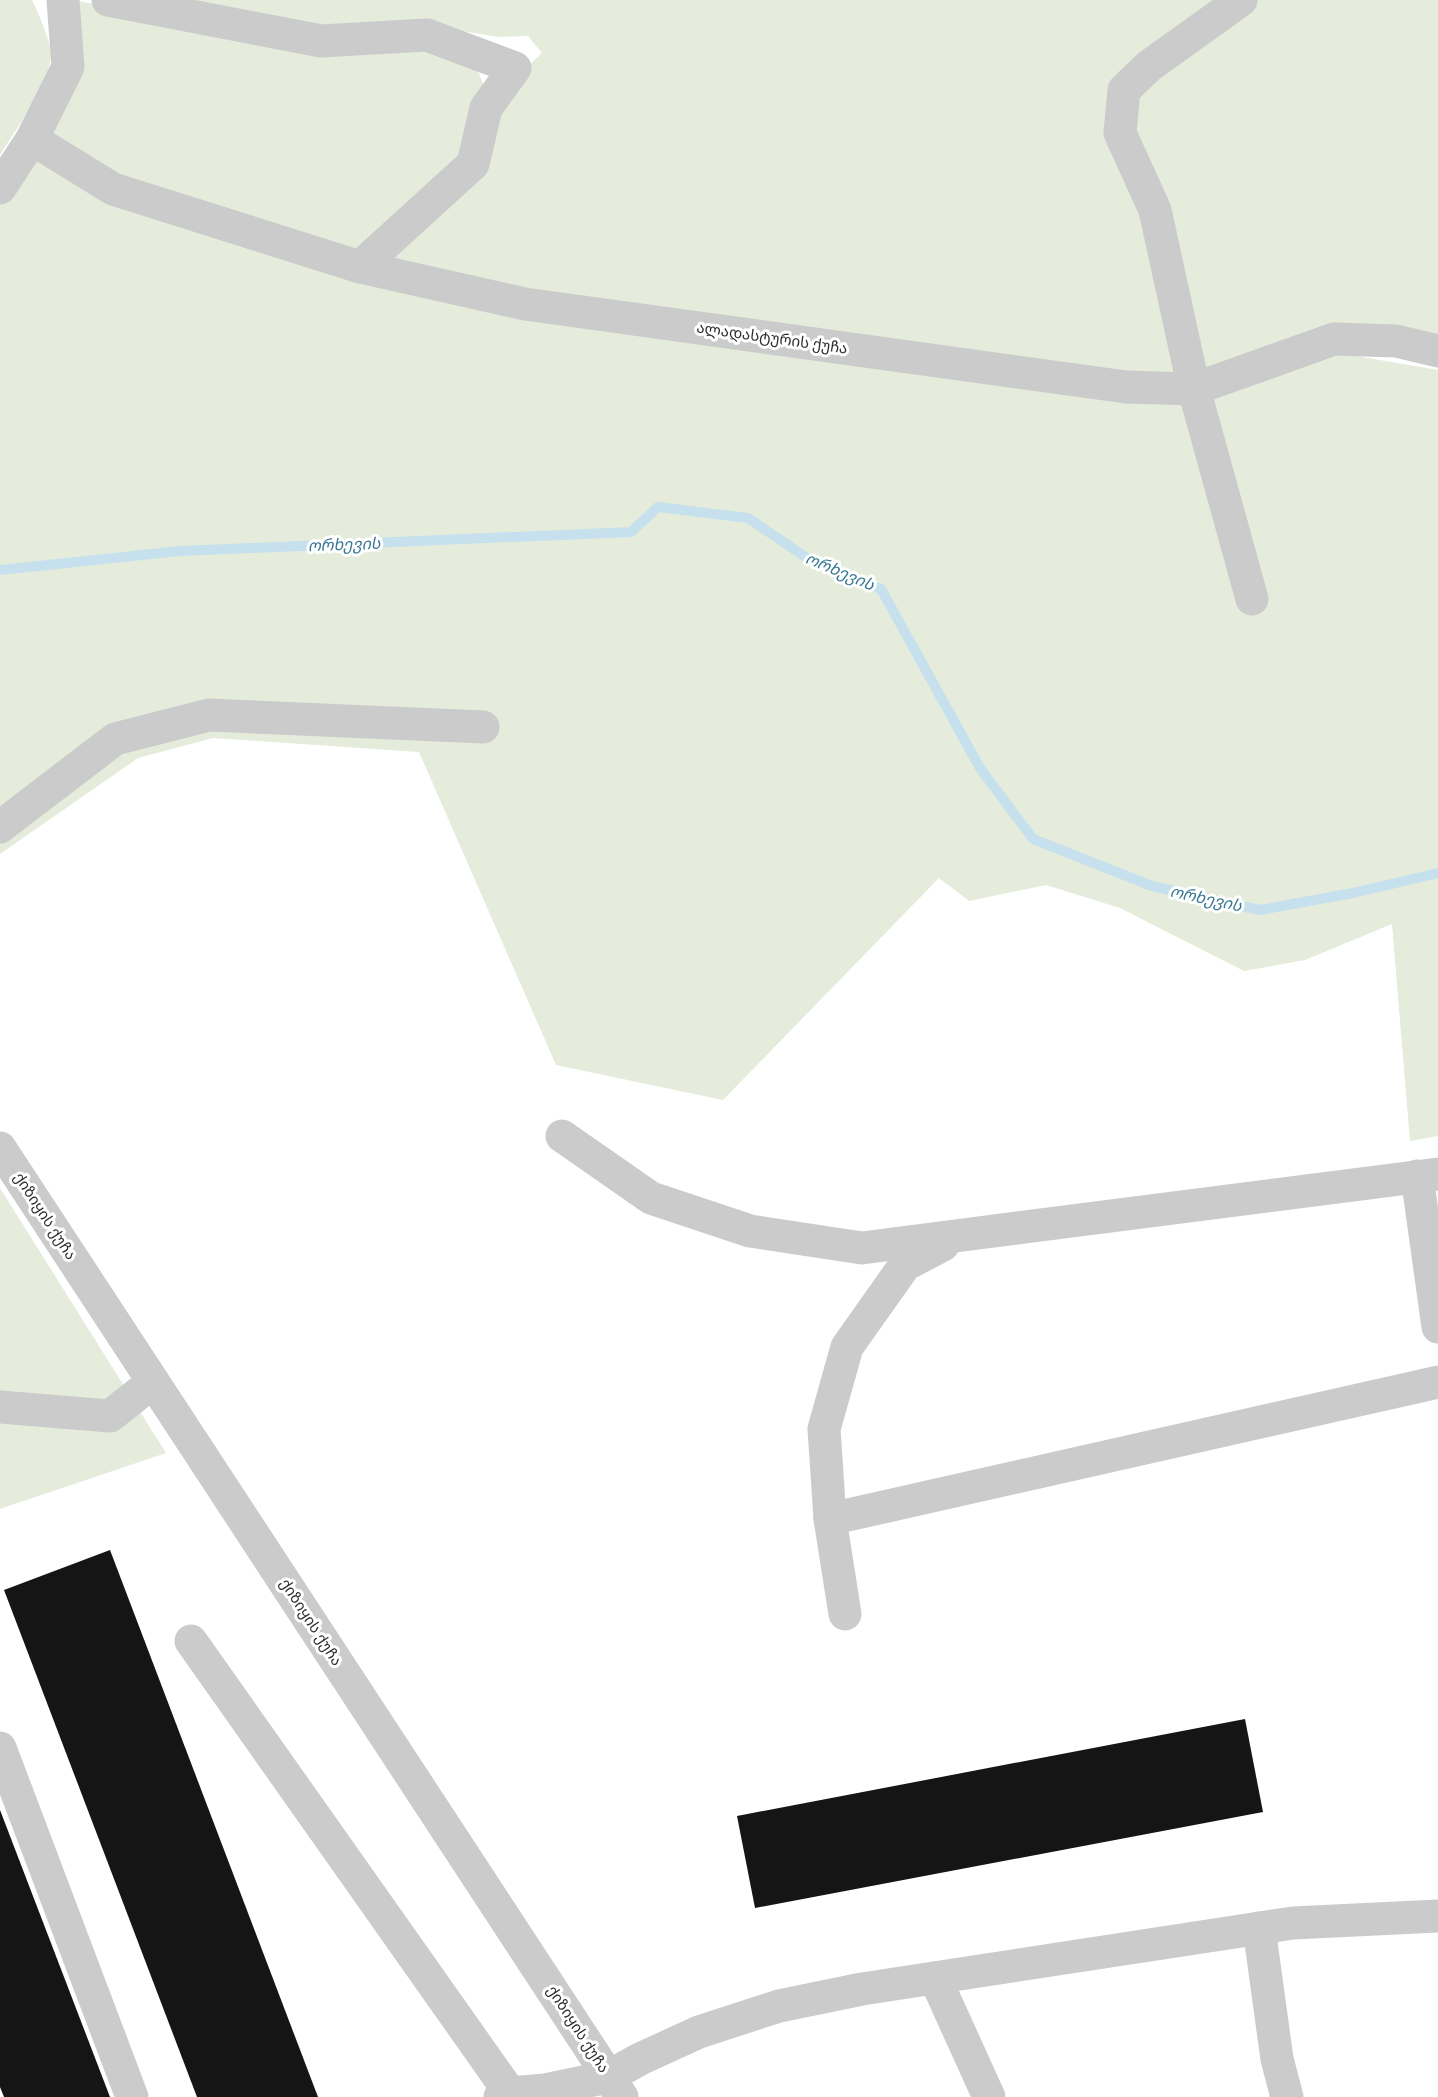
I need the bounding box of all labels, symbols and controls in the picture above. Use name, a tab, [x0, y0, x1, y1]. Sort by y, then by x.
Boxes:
street label: ალადასტურის ქუჩა	[695, 318, 849, 358]
water label: ორხევის	[307, 534, 381, 555]
water label: ორხევის	[803, 549, 877, 595]
water label: ორხევის	[1168, 882, 1244, 915]
street label: ქიზიყის ქუჩა	[10, 1169, 80, 1263]
street label: ქიზიყის ქუჩა	[276, 1575, 346, 1669]
street label: ქიზიყის ქუჩა	[543, 1982, 613, 2076]

